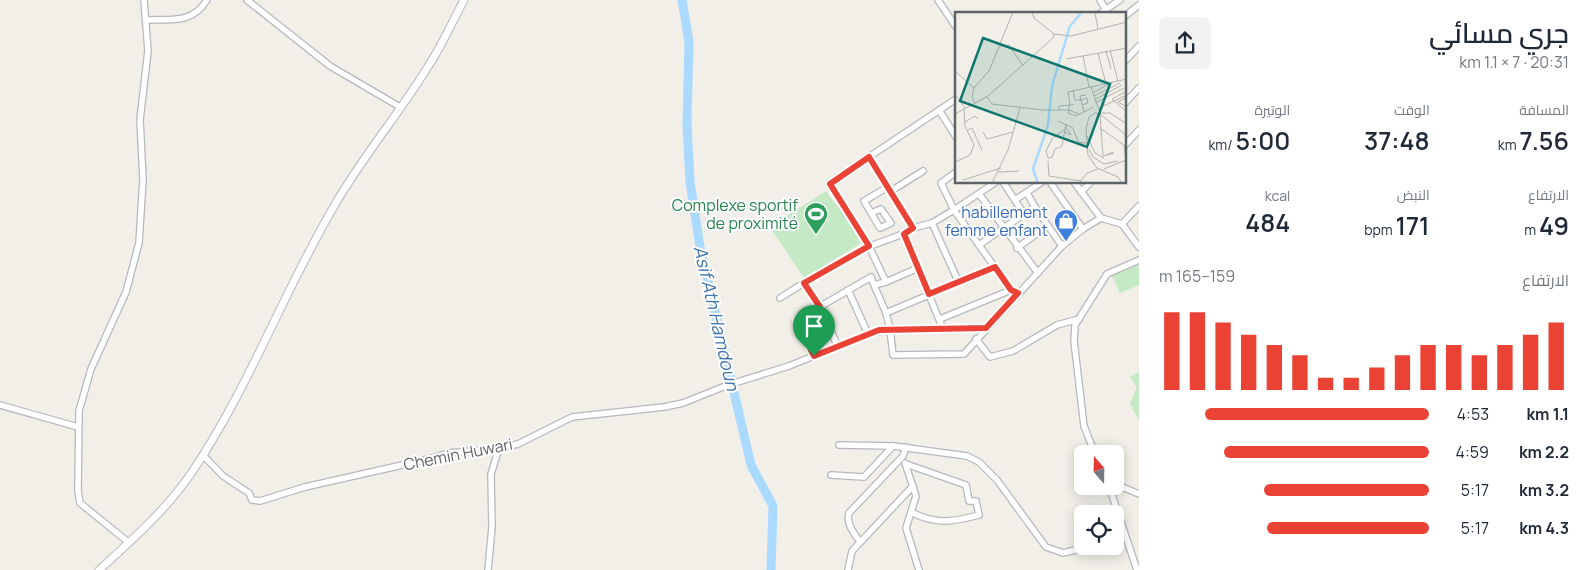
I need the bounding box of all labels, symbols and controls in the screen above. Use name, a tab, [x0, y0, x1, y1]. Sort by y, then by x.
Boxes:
inset map	[955, 12, 1126, 184]
text: جري مسائي	[1429, 13, 1569, 51]
button: share	[1159, 17, 1211, 69]
text: 20:31 · 7 × 1.1 km	[1459, 51, 1569, 73]
text: الوتيرة	[1254, 100, 1290, 119]
text: الوقت	[1394, 100, 1430, 119]
text: المسافة	[1519, 100, 1569, 119]
text: 5:00	[1235, 123, 1290, 158]
text: 37:48	[1364, 123, 1430, 158]
text: 7.56	[1519, 123, 1569, 158]
text: /km	[1208, 135, 1235, 154]
text: km	[1498, 135, 1519, 154]
text: النبض	[1397, 185, 1430, 204]
text: الارتفاع	[1528, 185, 1569, 204]
text: kcal	[1265, 186, 1290, 205]
place label: Complexe sportif de proximité	[672, 194, 798, 234]
sports icon: Complexe sportif de proximité	[803, 201, 829, 235]
place label: habillement femme enfant	[945, 201, 1048, 241]
text: 484	[1245, 205, 1290, 240]
shop icon: habillement femme enfant	[1053, 208, 1079, 242]
text: 171	[1395, 208, 1430, 243]
text: 49	[1539, 208, 1569, 243]
text: bpm	[1364, 220, 1395, 239]
text: m	[1524, 220, 1539, 239]
water label: Asif Ath Hamdoun	[689, 243, 746, 394]
text: 159–165 m	[1159, 265, 1235, 287]
text: الارتفاع	[1522, 269, 1569, 291]
pin	[793, 305, 835, 356]
icon: arrive	[800, 312, 828, 340]
text: 4:53	[1457, 403, 1489, 425]
text: 1.1 km	[1526, 403, 1569, 425]
street label: Chemin Huwari	[402, 433, 514, 475]
text: 4:59	[1456, 441, 1489, 463]
text: 2.2 km	[1519, 441, 1569, 463]
north arrow	[1074, 445, 1124, 495]
map controls	[1074, 445, 1124, 555]
text: 5:17	[1461, 479, 1489, 501]
text: 3.2 km	[1519, 479, 1569, 501]
button: locate	[1074, 505, 1124, 555]
text: 5:17	[1461, 517, 1489, 539]
text: 4.3 km	[1519, 517, 1569, 539]

